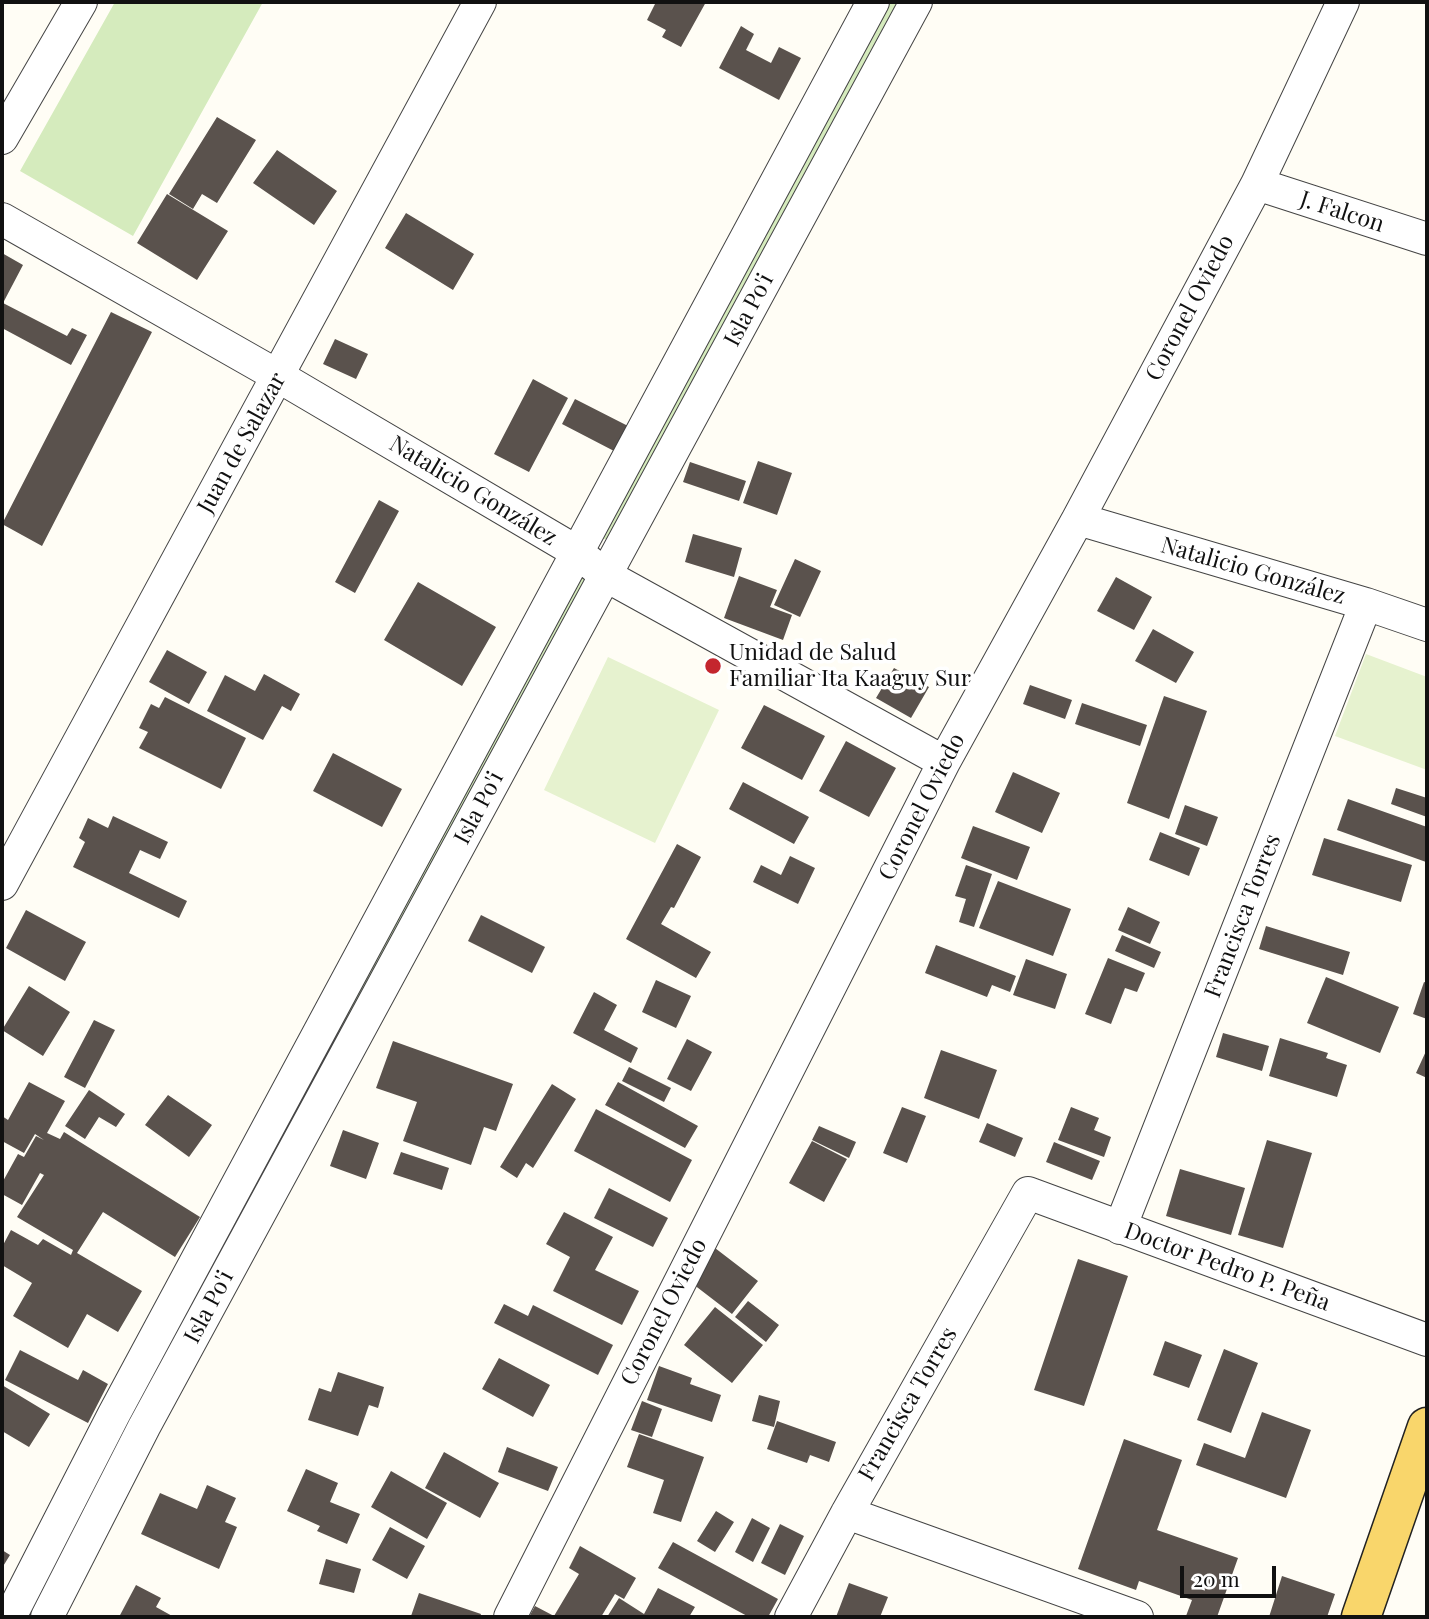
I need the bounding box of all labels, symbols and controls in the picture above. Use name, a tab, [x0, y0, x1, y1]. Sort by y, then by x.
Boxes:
street label: J. Falcon	[1296, 185, 1388, 239]
street label: Coronel Oviedo	[1140, 230, 1240, 386]
street label: Isla Po'i	[718, 269, 780, 351]
street label: Juan de Salazar	[192, 368, 292, 518]
street label: Natalicio González	[384, 430, 562, 552]
street label: Natalicio González	[1158, 532, 1348, 610]
place label: Unidad de Salud Familiar Ita Kaaguy Sur	[729, 639, 971, 693]
marker: Unidad de Salud Familiar Ita Kaaguy Sur	[703, 656, 723, 676]
street label: Coronel Oviedo	[873, 729, 971, 885]
street label: Isla Po'i	[448, 767, 510, 849]
street label: Francisca Torres	[1199, 830, 1287, 1002]
street label: Doctor Pedro P. Peña	[1120, 1217, 1334, 1317]
street label: Coronel Oviedo	[615, 1234, 713, 1390]
street label: Isla Po'i	[178, 1266, 240, 1348]
street label: Francisca Torres	[853, 1322, 963, 1486]
scale bar	[1184, 1552, 1280, 1596]
text: 20 m	[1193, 1564, 1240, 1592]

